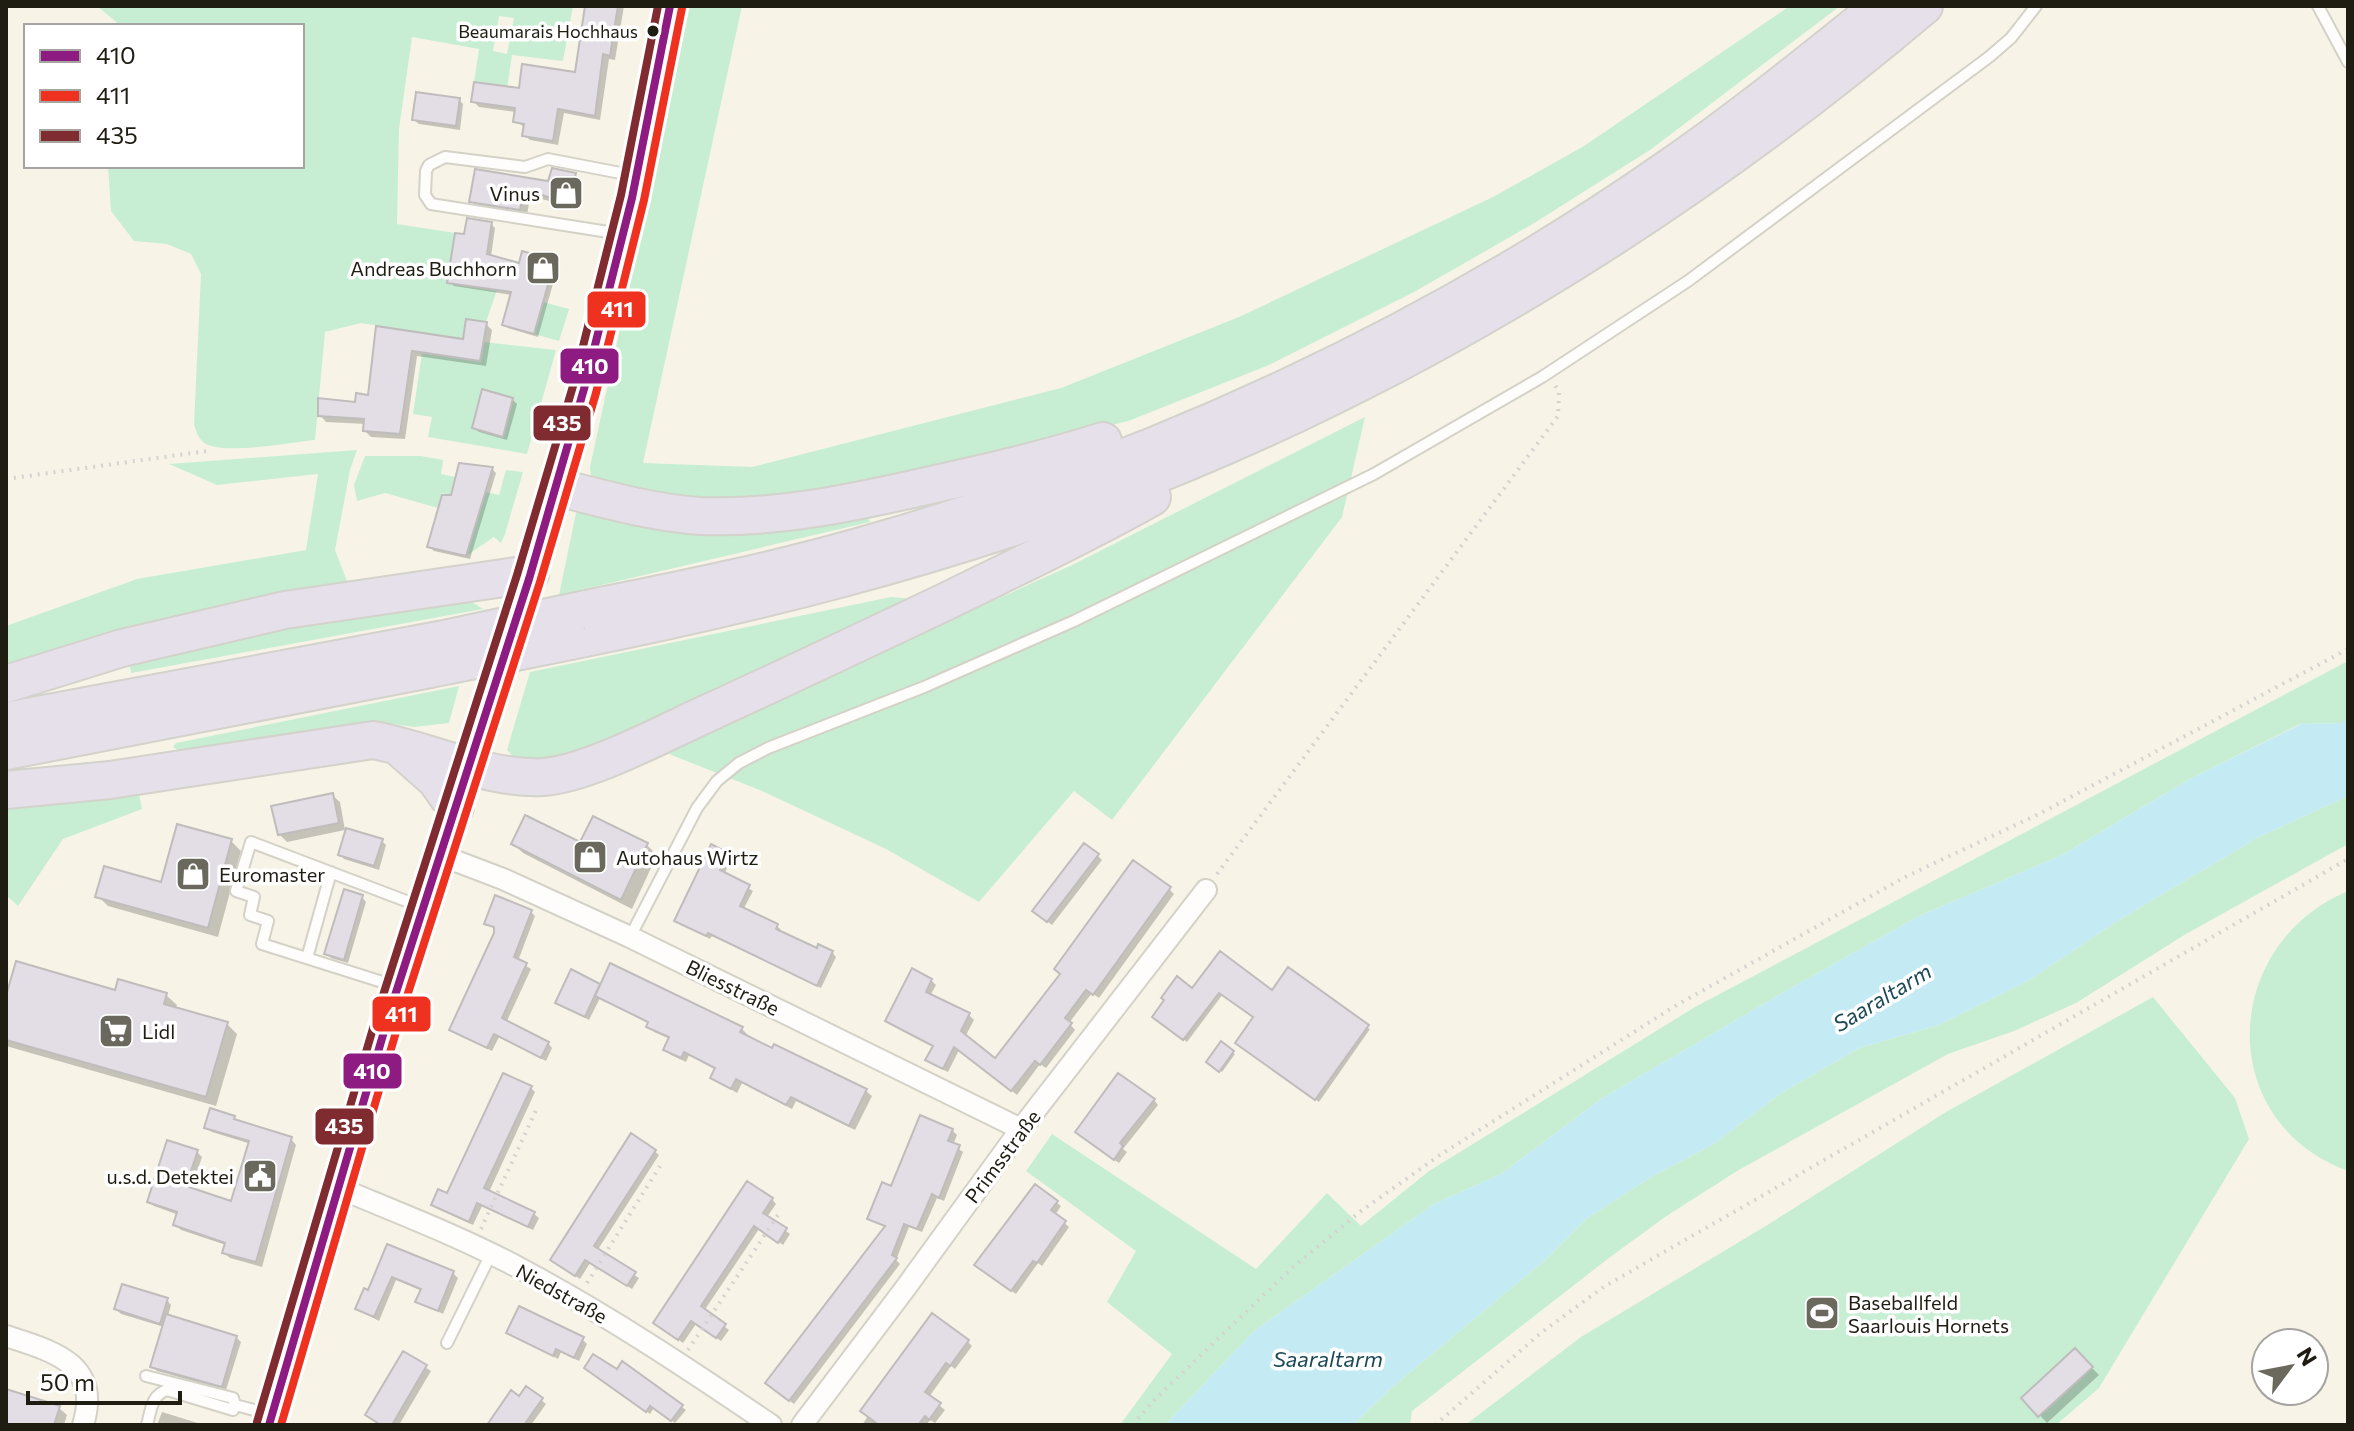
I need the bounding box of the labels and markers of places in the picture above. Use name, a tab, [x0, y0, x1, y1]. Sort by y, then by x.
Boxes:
place label: Beaumarais Hochhaus	[458, 20, 638, 42]
marker: Beaumarais Hochhaus	[645, 23, 661, 39]
shop icon: Vinus	[547, 174, 585, 212]
place label: Vinus	[489, 181, 540, 205]
shop icon: Andreas Buchhorn	[524, 249, 562, 287]
place label: Andreas Buchhorn	[350, 256, 517, 280]
shop icon: Autohaus Wirtz	[571, 838, 609, 876]
place label: Autohaus Wirtz	[616, 845, 759, 869]
shop icon: Euromaster	[174, 855, 212, 893]
place label: Euromaster	[219, 862, 325, 886]
supermarket icon: Lidl	[97, 1012, 135, 1050]
place label: Lidl	[142, 1019, 175, 1043]
public building icon: u.s.d. Detektei	[241, 1157, 279, 1195]
place label: u.s.d. Detektei	[107, 1164, 234, 1188]
place label: Baseballfeld Saarlouis Hornets	[1848, 1290, 2009, 1337]
sports icon: Baseballfeld Saarlouis Hornets	[1803, 1294, 1841, 1332]

